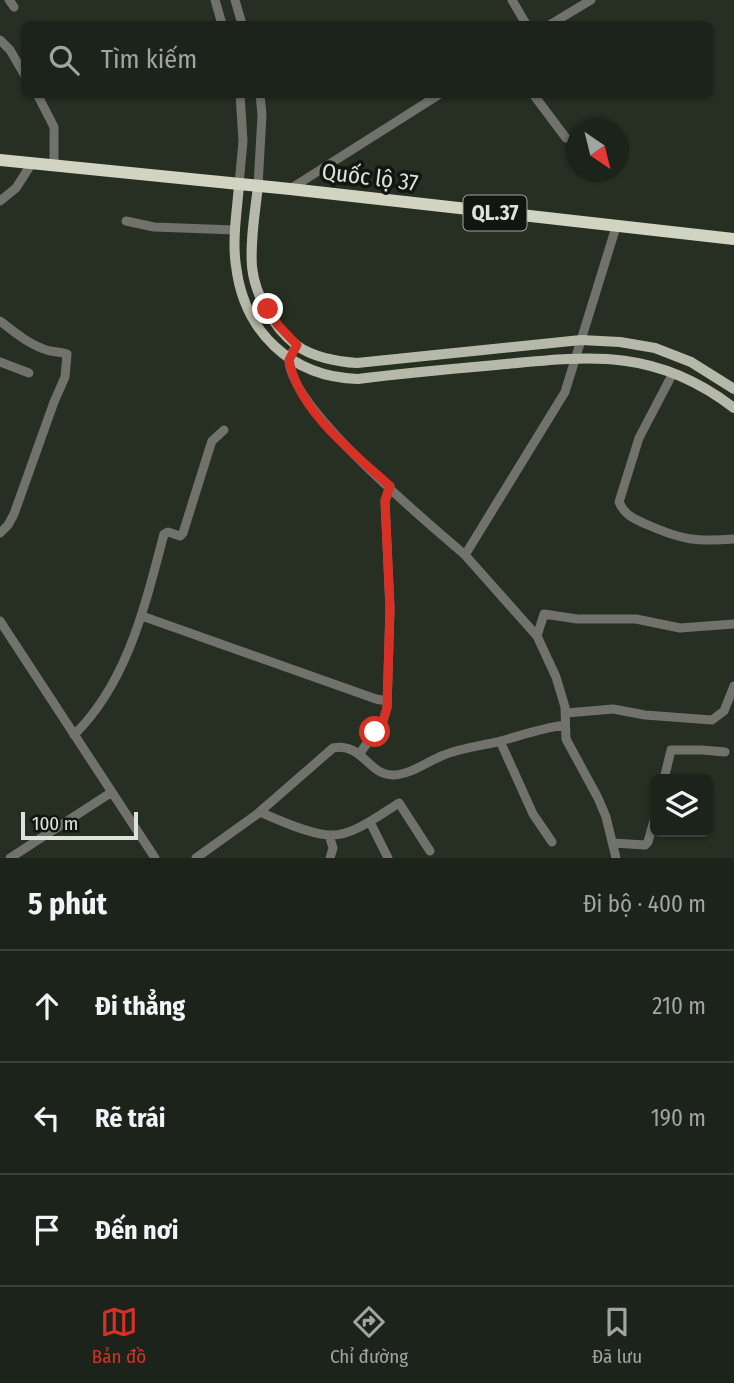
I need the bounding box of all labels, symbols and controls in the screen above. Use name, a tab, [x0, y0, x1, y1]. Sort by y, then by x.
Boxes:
search box	[21, 21, 713, 98]
icon: search	[45, 41, 83, 79]
text: Tìm kiếm	[101, 44, 197, 75]
north arrow	[566, 119, 629, 182]
street label: Quốc lộ 37	[320, 157, 420, 197]
road number: QL.37	[463, 196, 526, 230]
route end	[252, 293, 283, 324]
route start	[359, 716, 390, 747]
map controls	[650, 774, 713, 837]
button: layers	[650, 774, 713, 837]
scale bar	[21, 809, 138, 841]
text: 100 m	[32, 812, 78, 835]
text: 5 phút	[28, 886, 107, 922]
text: Đi bộ · 400 m	[583, 890, 706, 918]
icon: ahead	[28, 987, 66, 1025]
text: Đi thẳng	[95, 991, 185, 1022]
text: 210 m	[652, 992, 706, 1020]
icon: left	[28, 1099, 66, 1137]
text: Rẽ trái	[95, 1103, 165, 1134]
text: 190 m	[651, 1104, 706, 1132]
icon: arrive	[28, 1211, 66, 1249]
text: Đến nơi	[95, 1215, 178, 1246]
tab: Bản đồ	[92, 1303, 146, 1368]
tab: Chỉ đường	[330, 1303, 408, 1368]
tab: Đã lưu	[592, 1303, 642, 1368]

